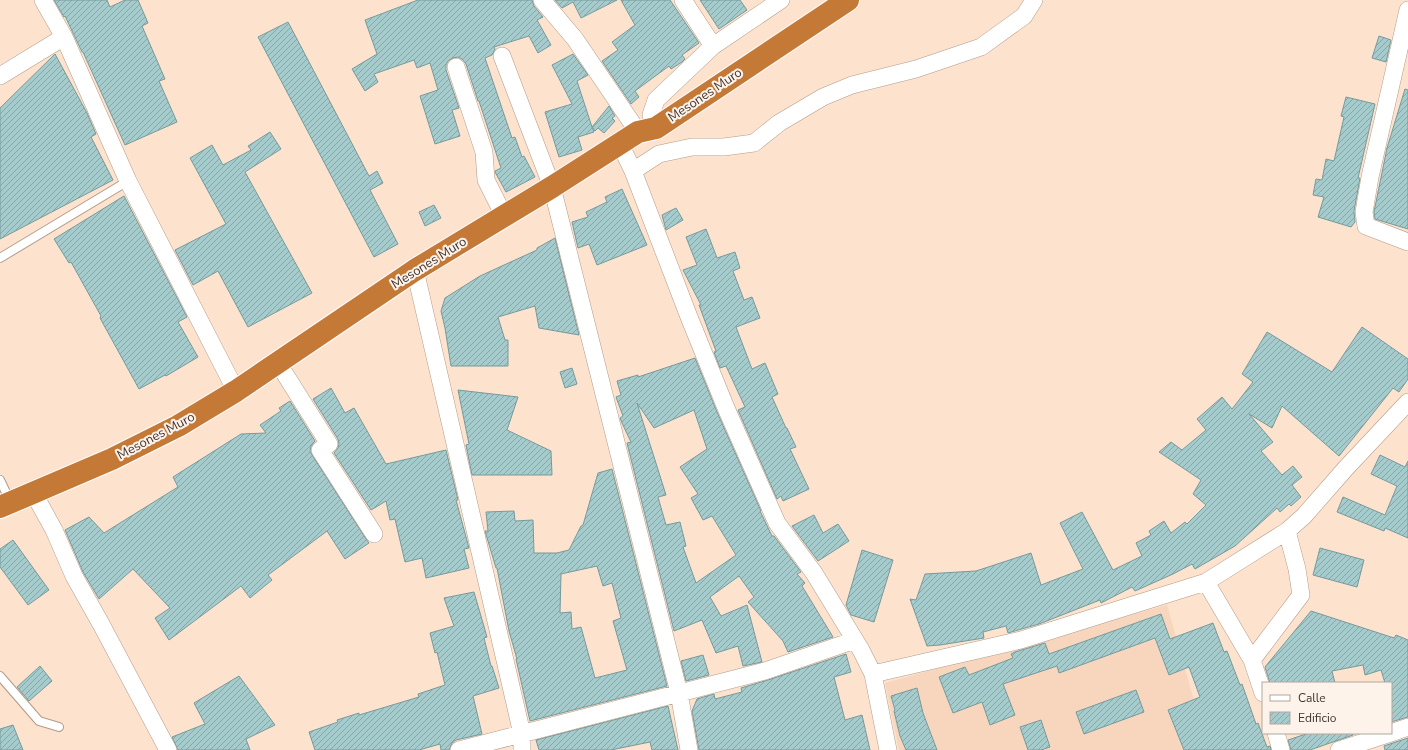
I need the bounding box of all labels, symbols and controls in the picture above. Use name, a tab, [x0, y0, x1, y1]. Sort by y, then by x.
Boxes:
street label: Mesones Muro	[664, 64, 746, 126]
street label: Mesones Muro	[388, 233, 470, 293]
street label: Mesones Muro	[114, 408, 198, 464]
legend	[1262, 682, 1392, 734]
text: Calle	[1298, 690, 1326, 706]
text: Edificio	[1298, 710, 1337, 726]

